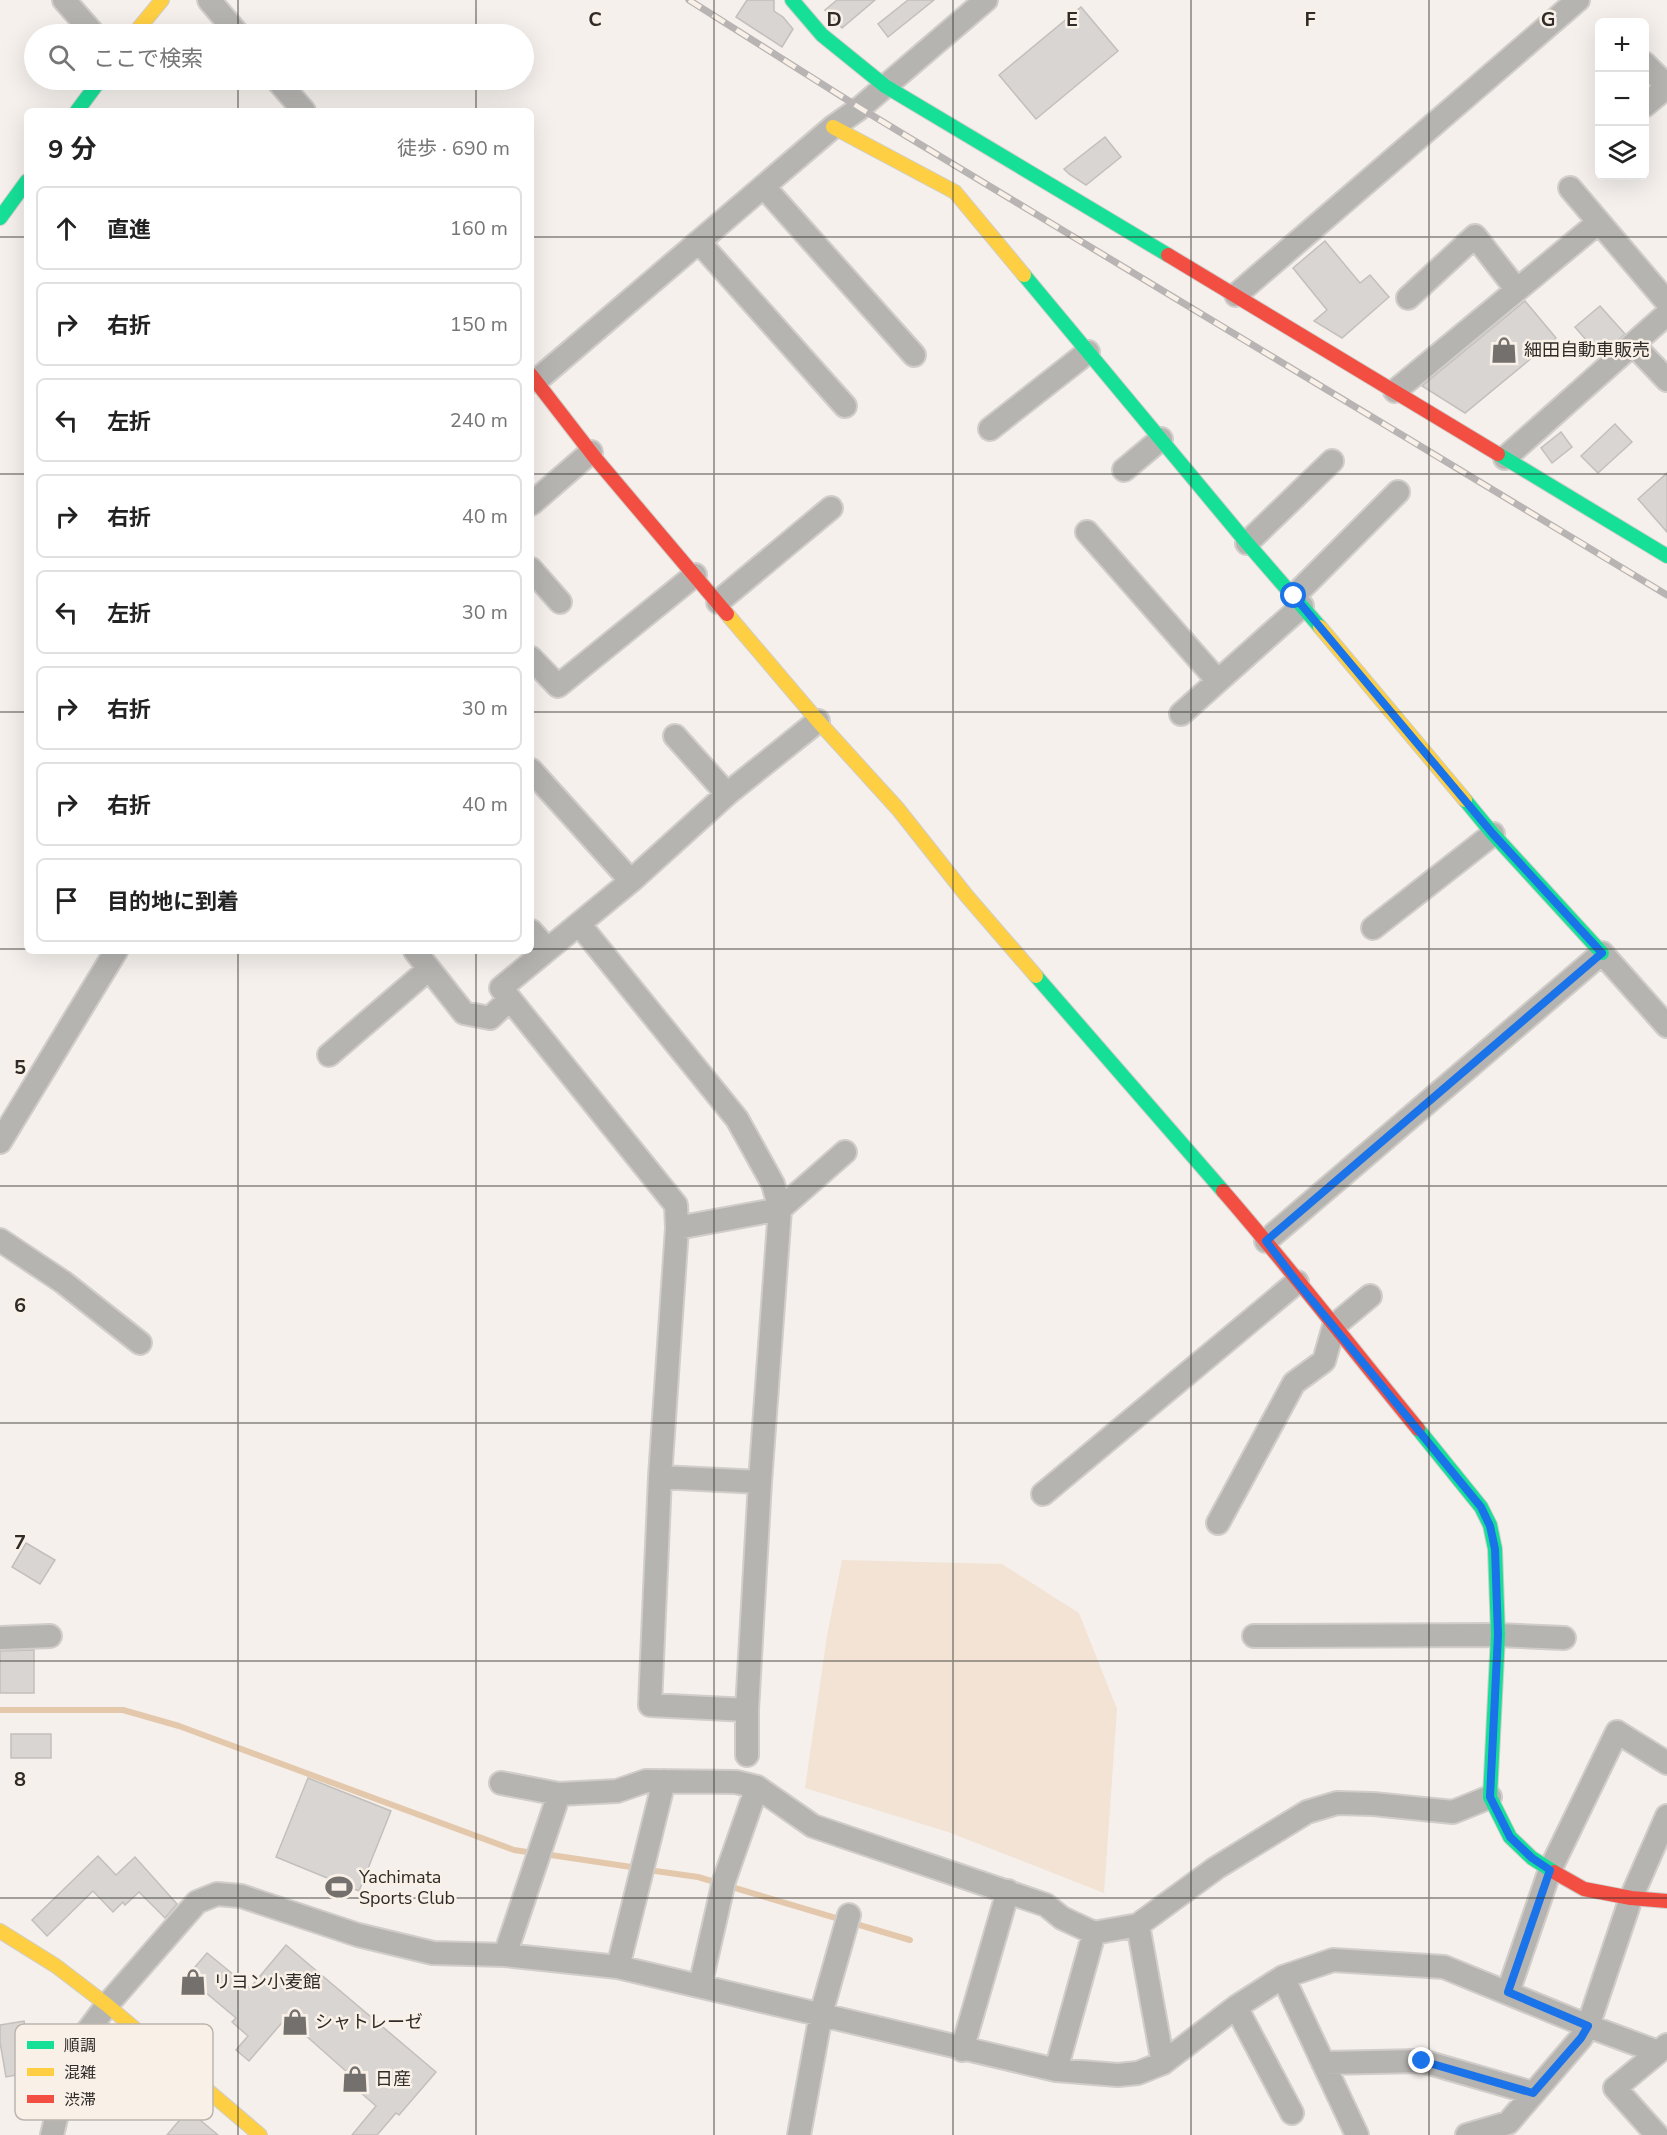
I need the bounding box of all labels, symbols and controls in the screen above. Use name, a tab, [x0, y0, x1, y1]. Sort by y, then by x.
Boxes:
text: C	[588, 6, 602, 33]
text: D	[826, 6, 842, 33]
text: E	[1066, 6, 1078, 33]
text: F	[1304, 6, 1316, 33]
text: G	[1541, 6, 1555, 33]
map controls	[1595, 18, 1649, 180]
button: +	[1595, 18, 1649, 72]
search box	[24, 24, 534, 90]
icon: search	[45, 41, 78, 74]
text: ここで検索	[93, 44, 203, 74]
button: −	[1595, 72, 1649, 126]
button: layers	[1595, 126, 1649, 180]
text: 9 分	[48, 132, 97, 167]
text: 徒歩 · 690 m	[397, 135, 510, 162]
icon: ahead	[50, 212, 83, 245]
text: 直進	[107, 215, 151, 245]
text: 160 m	[450, 215, 508, 242]
icon: right	[50, 308, 83, 341]
text: 右折	[107, 311, 151, 341]
text: 150 m	[450, 311, 508, 338]
shop icon: 細田自動車販売	[1489, 335, 1519, 365]
place label: 細田自動車販売	[1524, 338, 1650, 362]
icon: left	[50, 404, 83, 437]
text: 左折	[107, 407, 151, 437]
text: 240 m	[450, 407, 508, 434]
icon: right	[50, 500, 83, 533]
text: 右折	[107, 503, 151, 533]
text: 40 m	[462, 503, 508, 530]
route start	[1280, 582, 1306, 608]
icon: left	[50, 596, 83, 629]
text: 左折	[107, 599, 151, 629]
text: 30 m	[462, 599, 508, 626]
icon: right	[50, 692, 83, 725]
text: 右折	[107, 695, 151, 725]
text: 30 m	[462, 695, 508, 722]
icon: right	[50, 788, 83, 821]
text: 右折	[107, 791, 151, 821]
text: 40 m	[462, 791, 508, 818]
icon: arrive	[50, 884, 83, 917]
text: 目的地に到着	[107, 887, 239, 917]
text: 5	[14, 1054, 26, 1081]
text: 6	[14, 1292, 26, 1319]
text: 7	[14, 1529, 26, 1556]
text: 8	[14, 1766, 26, 1793]
place label: Yachimata Sports Club	[358, 1865, 455, 1910]
sports icon: Yachimata Sports Club	[324, 1872, 354, 1902]
shop icon: リヨン小麦館	[178, 1967, 208, 1997]
place label: リヨン小麦館	[213, 1970, 321, 1994]
shop icon: シャトレーゼ	[280, 2007, 310, 2037]
place label: シャトレーゼ	[315, 2010, 423, 2034]
legend	[15, 2024, 213, 2120]
text: 順調	[64, 2035, 96, 2057]
route end	[1408, 2047, 1434, 2073]
text: 混雑	[64, 2062, 96, 2084]
shop icon: 日産	[340, 2064, 370, 2094]
place label: 日産	[375, 2067, 411, 2091]
text: 渋滞	[64, 2089, 96, 2111]

